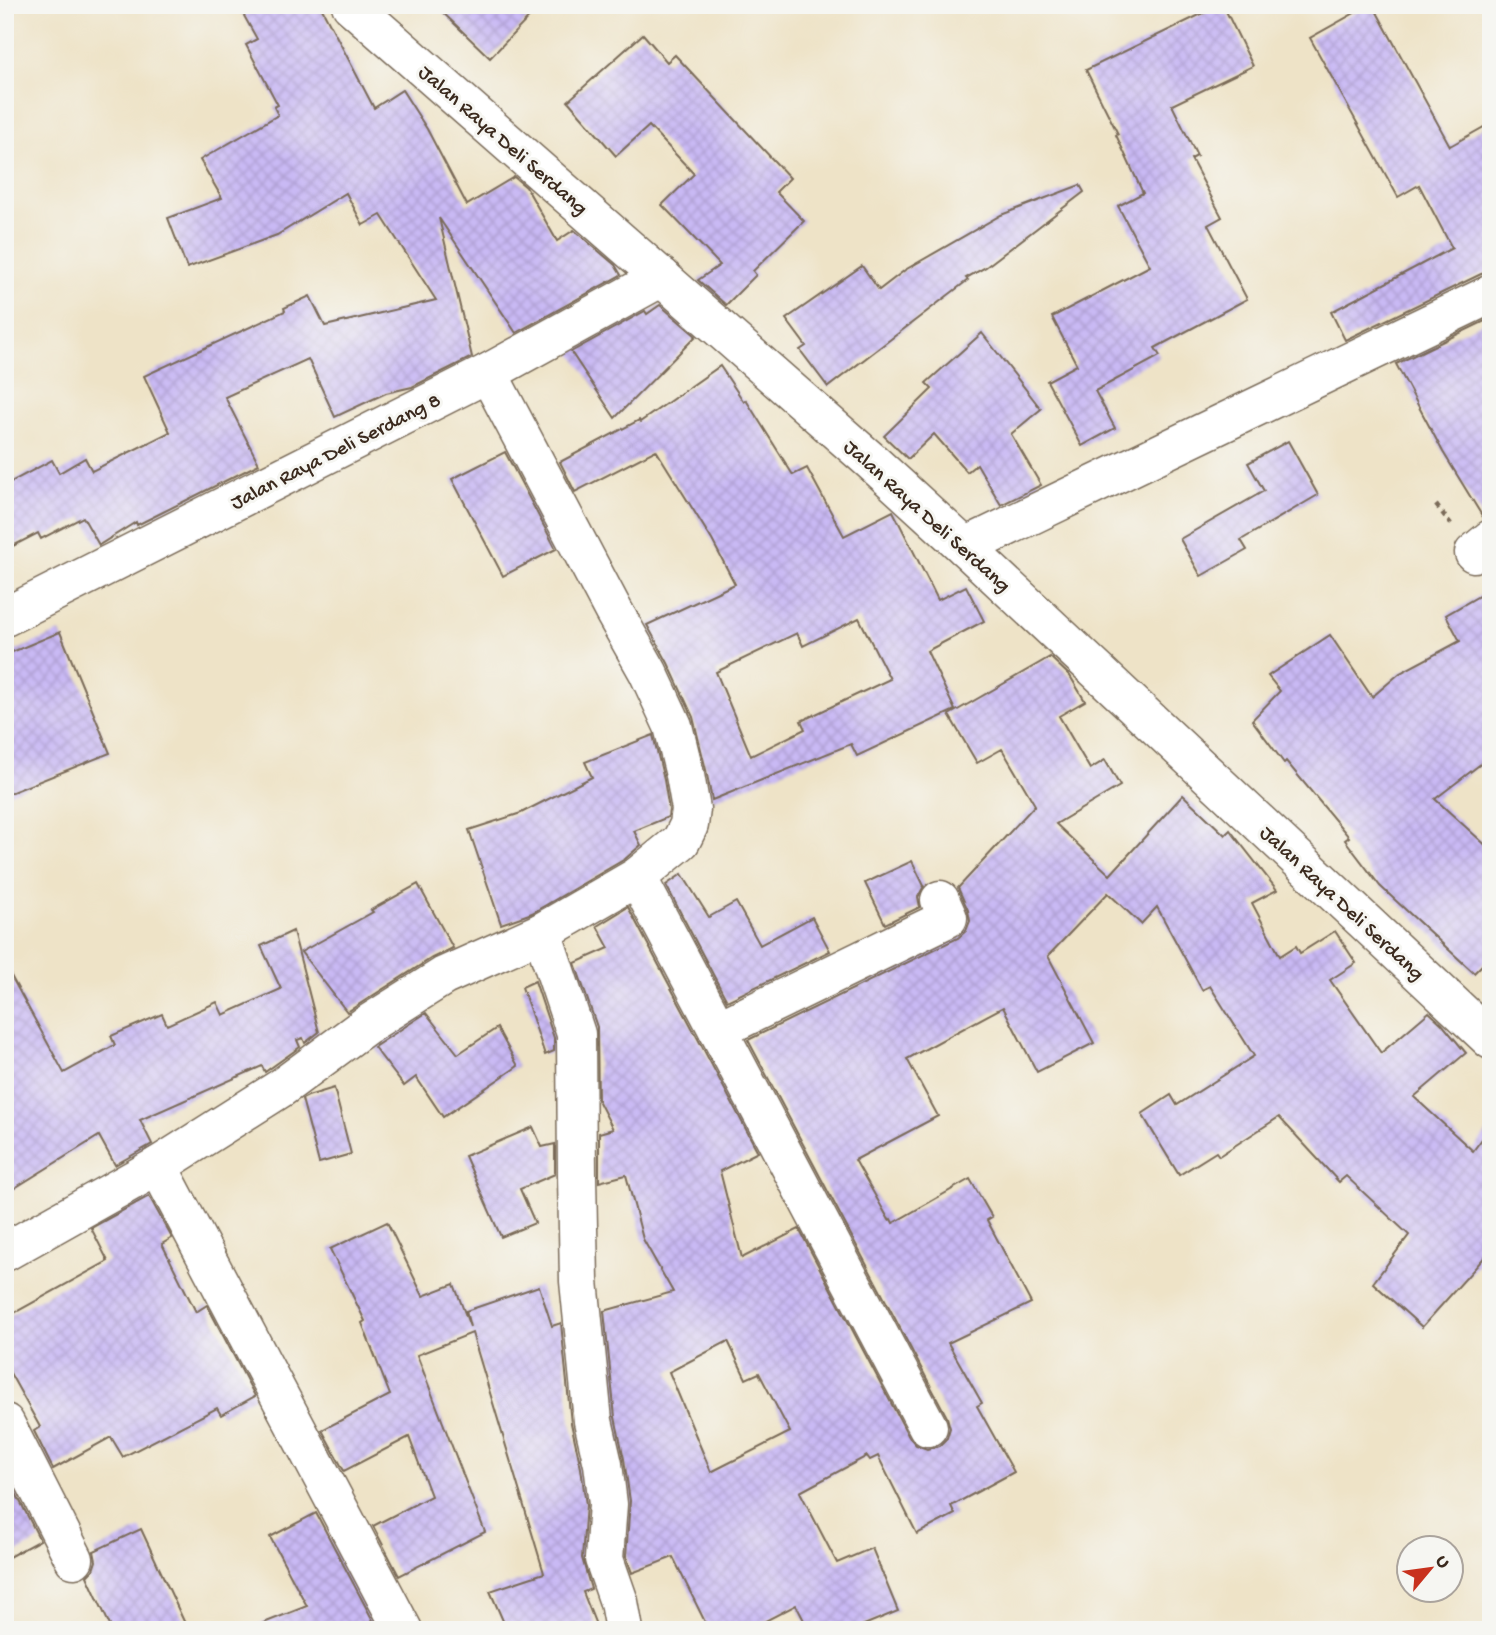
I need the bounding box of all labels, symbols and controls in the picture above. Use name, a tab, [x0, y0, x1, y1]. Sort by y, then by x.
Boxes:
street label: Jalan Raya Deli Serdang	[412, 61, 592, 222]
street label: Jalan Raya Deli Serdang 8	[227, 389, 446, 517]
street label: Jalan Raya Deli Serdang	[837, 436, 1014, 599]
street label: Jalan Raya Deli Serdang	[1253, 822, 1428, 987]
north arrow	[1394, 1534, 1464, 1604]
text: U	[1429, 1552, 1455, 1573]

